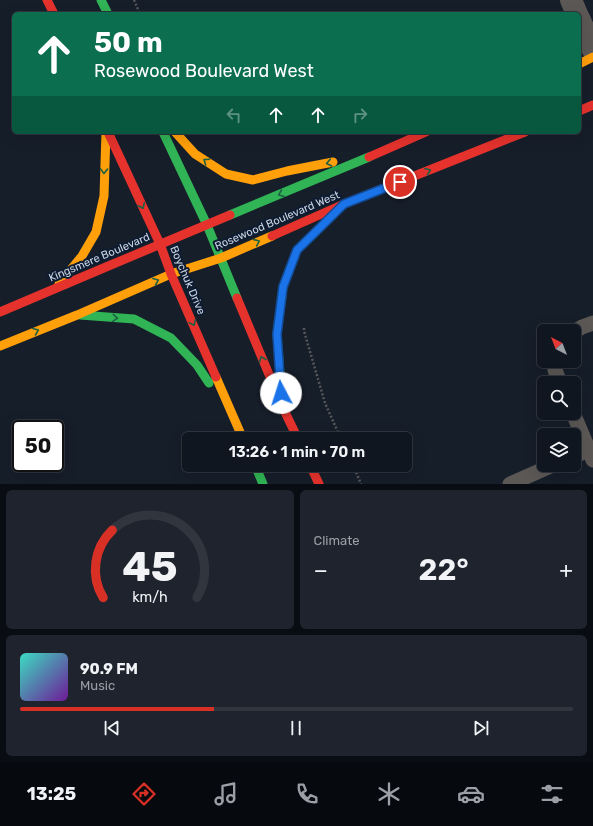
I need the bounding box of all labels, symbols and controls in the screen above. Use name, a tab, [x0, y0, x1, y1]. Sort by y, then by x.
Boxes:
text: 50 m	[94, 26, 163, 59]
icon: ahead	[28, 28, 80, 80]
text: Rosewood Boulevard West	[94, 60, 314, 82]
icon: left	[223, 104, 245, 126]
icon: ahead	[265, 104, 287, 126]
icon: ahead	[307, 104, 329, 126]
icon: right	[349, 104, 371, 126]
one-way arrow	[326, 158, 332, 166]
one-way arrow	[203, 159, 210, 166]
pin	[383, 165, 417, 199]
one-way arrow	[425, 167, 432, 175]
one-way arrow	[100, 168, 108, 174]
icon: arrive	[389, 171, 411, 193]
street label: Rosewood Boulevard West	[213, 188, 342, 253]
one-way arrow	[277, 190, 284, 198]
one-way arrow	[137, 201, 145, 209]
street label: Kingsmere Boulevard	[47, 230, 152, 285]
one-way arrow	[253, 239, 260, 247]
street label: Boychuk Drive	[167, 244, 208, 317]
one-way arrow	[152, 278, 160, 286]
one-way arrow	[112, 313, 118, 322]
one-way arrow	[188, 319, 196, 326]
north arrow	[537, 324, 581, 368]
map controls	[537, 324, 581, 472]
one-way arrow	[33, 328, 40, 336]
one-way arrow	[259, 355, 267, 362]
position arrow	[260, 372, 302, 414]
button: search	[537, 376, 581, 420]
speed limit sign: 50	[12, 420, 64, 472]
button: layers	[537, 428, 581, 472]
text: 13:26 · 1 min · 70 m	[229, 443, 365, 461]
text: Climate	[314, 533, 360, 548]
text: 45	[122, 541, 177, 590]
text: 22°	[418, 552, 469, 588]
text: −	[314, 557, 328, 584]
text: +	[559, 557, 573, 584]
text: km/h	[132, 588, 168, 605]
text: 90.9 FM	[80, 660, 138, 678]
text: Music	[80, 678, 115, 693]
icon: previous	[101, 717, 123, 739]
icon: pause	[285, 717, 307, 739]
icon: next	[470, 717, 492, 739]
icon: directions	[130, 780, 158, 808]
icon: music	[212, 780, 240, 808]
icon: phone	[293, 780, 321, 808]
icon: climate	[375, 780, 403, 808]
icon: car	[457, 780, 485, 808]
icon: filters	[538, 780, 566, 808]
text: 13:25	[27, 783, 76, 805]

